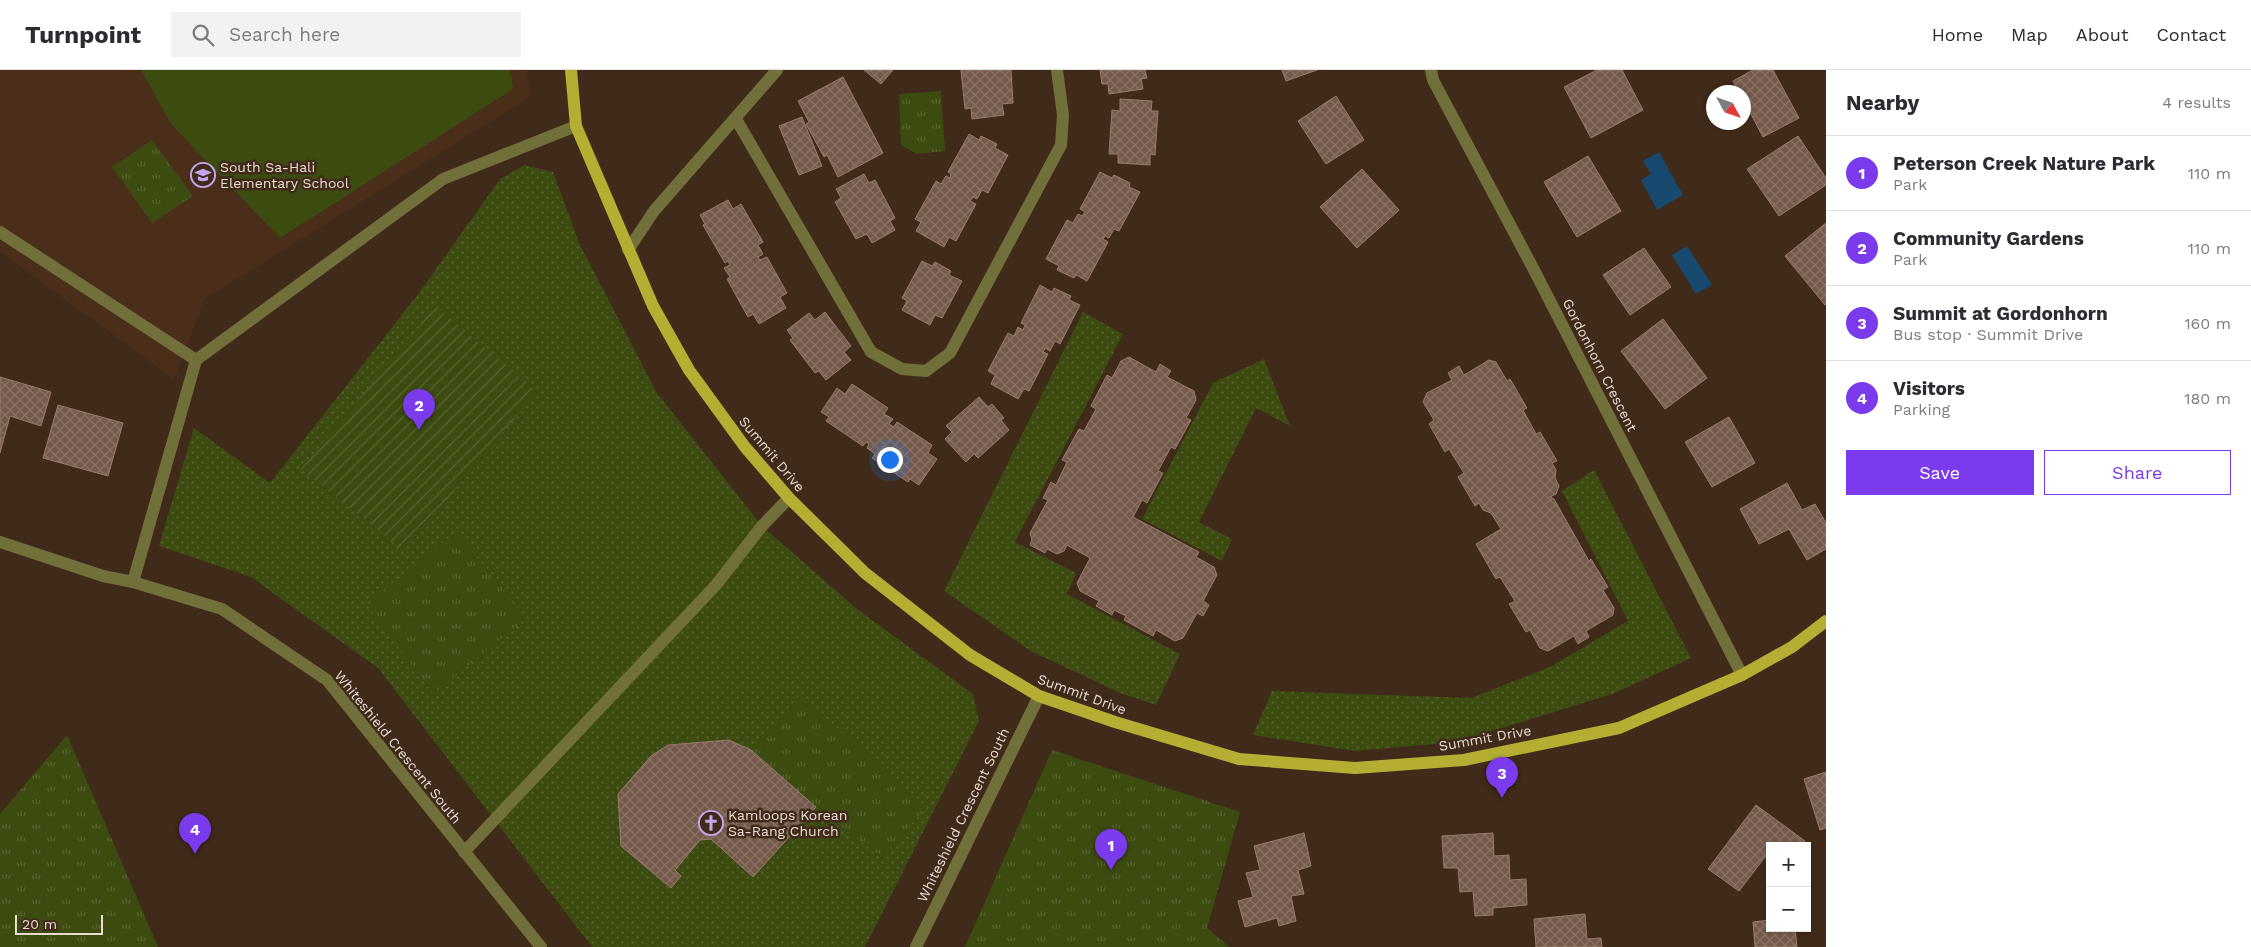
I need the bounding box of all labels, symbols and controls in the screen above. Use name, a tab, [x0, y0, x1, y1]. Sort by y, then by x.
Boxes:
search box	[171, 12, 521, 57]
text: Turnpoint	[25, 21, 141, 49]
icon: search	[189, 21, 217, 49]
text: Search here	[229, 23, 340, 46]
text: Home	[1932, 24, 1983, 45]
text: Map	[2011, 24, 2048, 45]
text: About	[2076, 24, 2128, 45]
text: Contact	[2156, 24, 2226, 45]
north arrow	[1706, 85, 1751, 130]
text: Nearby	[1846, 90, 1919, 115]
text: 4 results	[2162, 93, 2231, 112]
text: Peterson Creek Nature Park	[1893, 152, 2155, 175]
place label: South Sa-Hali Elementary School	[220, 159, 350, 191]
school or university icon: South Sa-Hali Elementary School	[190, 162, 216, 188]
text: 1	[1859, 164, 1865, 183]
text: 110 m	[2188, 164, 2231, 183]
text: Park	[1893, 175, 1927, 194]
text: Community Gardens	[1893, 227, 2084, 250]
text: 2	[1857, 239, 1867, 258]
text: 110 m	[2188, 239, 2231, 258]
text: Park	[1893, 250, 1927, 269]
street label: Gordonhorn Crescent	[1560, 296, 1641, 434]
text: Summit at Gordonhorn	[1893, 302, 2108, 325]
text: 3	[1857, 314, 1867, 333]
text: 160 m	[2184, 314, 2231, 333]
text: Bus stop · Summit Drive	[1893, 325, 2083, 344]
text: Visitors	[1893, 377, 1965, 400]
pin: 2	[403, 389, 435, 430]
text: 4	[1857, 389, 1867, 408]
text: 180 m	[2184, 389, 2231, 408]
text: Parking	[1893, 400, 1950, 419]
street label: Summit Drive	[736, 413, 808, 495]
your location	[877, 447, 903, 473]
button: Save	[1846, 450, 2034, 495]
button: Share	[2044, 450, 2231, 495]
street label: Whiteshield Crescent South	[331, 667, 465, 827]
street label: Summit Drive	[1035, 671, 1129, 717]
street label: Summit Drive	[1438, 722, 1532, 754]
street label: Whiteshield Crescent South	[914, 725, 1012, 905]
pin: 3	[1486, 757, 1518, 798]
place label: Kamloops Korean Sa-Rang Church	[728, 807, 847, 839]
church icon: Kamloops Korean Sa-Rang Church	[698, 810, 724, 836]
pin: 4	[179, 813, 211, 854]
pin: 1	[1095, 829, 1127, 870]
map controls	[1766, 842, 1811, 932]
button: +	[1766, 842, 1811, 887]
button: −	[1766, 887, 1811, 932]
scale bar	[15, 912, 102, 935]
text: 20 m	[22, 916, 57, 932]

